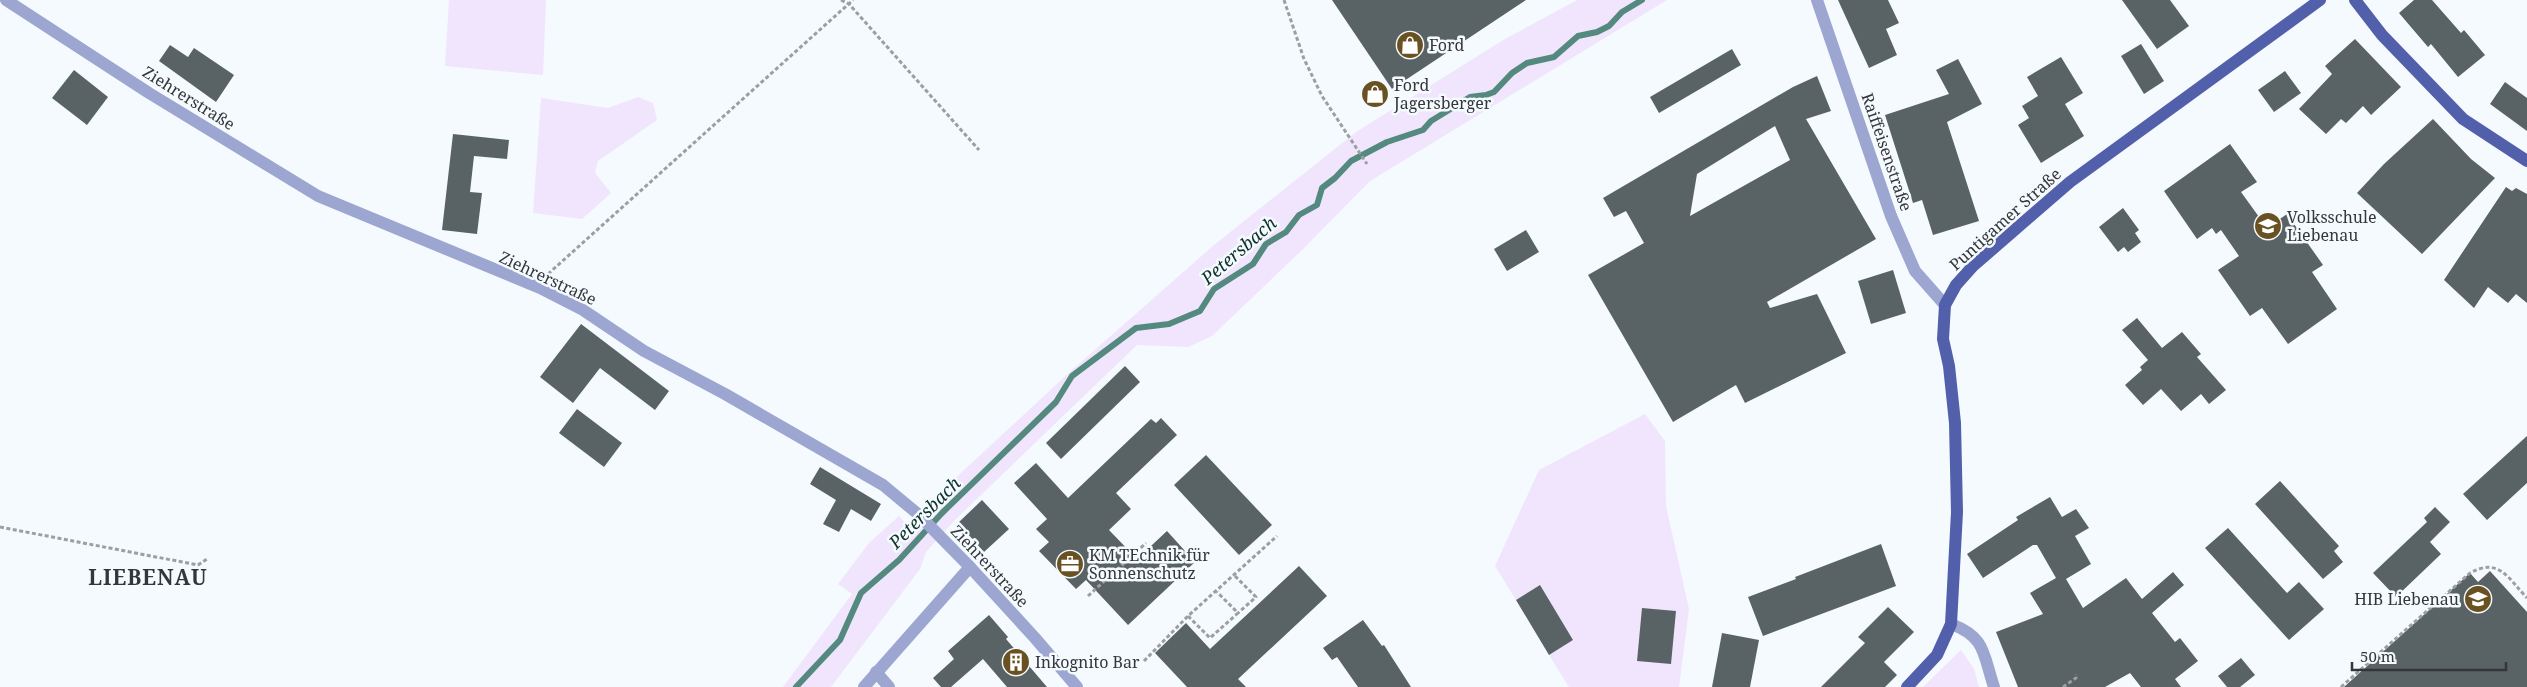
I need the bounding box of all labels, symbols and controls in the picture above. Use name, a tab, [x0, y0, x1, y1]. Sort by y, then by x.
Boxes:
shop icon: Ford	[1395, 30, 1425, 60]
place label: Ford	[1429, 34, 1465, 56]
street label: Ziehrerstraße	[139, 61, 239, 135]
place label: Ford Jagersberger	[1393, 74, 1492, 114]
shop icon: Ford Jagersberger	[1360, 79, 1390, 109]
street label: Raiffeisenstraße	[1856, 90, 1918, 214]
street label: Puntigamer Straße	[1944, 163, 2066, 275]
place label: Volksschule Liebenau	[2287, 206, 2377, 246]
water label: Petersbach	[1195, 211, 1281, 290]
school or university icon: Volksschule Liebenau	[2253, 211, 2283, 241]
street label: Ziehrerstraße	[496, 246, 600, 310]
water label: Petersbach	[882, 471, 966, 554]
street label: Ziehrerstraße	[946, 520, 1034, 612]
place label: KM TEchnik für Sonnenschutz	[1089, 544, 1210, 584]
office icon: KM TEchnik für Sonnenschutz	[1055, 549, 1085, 579]
district label: LIEBENAU	[88, 563, 208, 591]
school or university icon: HIB Liebenau	[2463, 584, 2493, 614]
place label: HIB Liebenau	[2354, 588, 2459, 610]
scale bar	[2352, 640, 2506, 672]
text: 50 m	[2360, 646, 2395, 666]
building icon: Inkognito Bar	[1001, 647, 1031, 677]
place label: Inkognito Bar	[1035, 651, 1140, 673]

